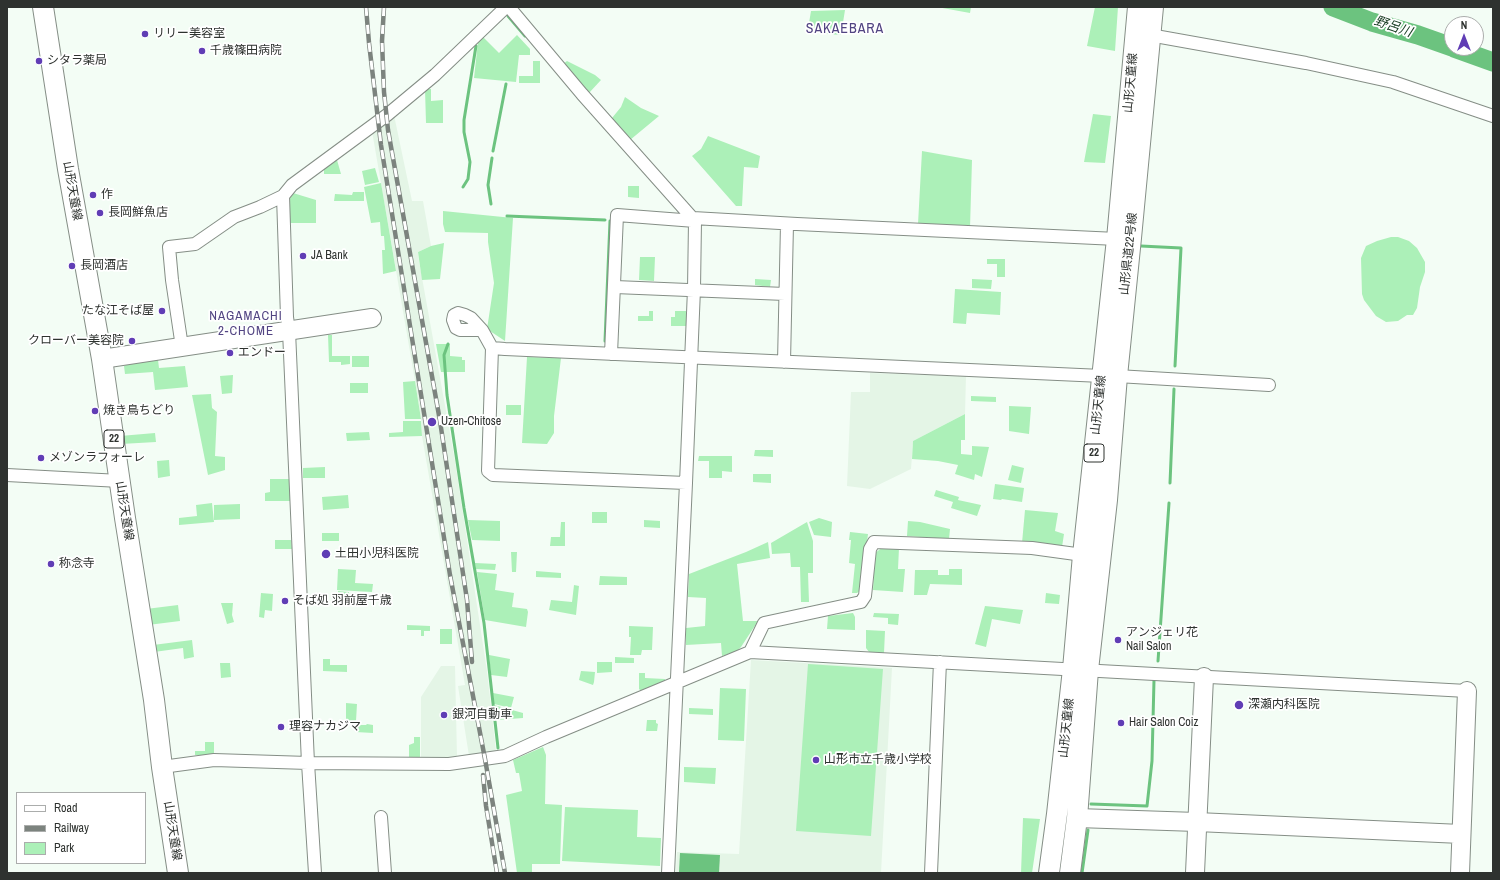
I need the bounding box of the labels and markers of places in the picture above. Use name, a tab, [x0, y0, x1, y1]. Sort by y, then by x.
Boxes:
place label: リリー美容室	[153, 27, 225, 41]
marker: リリー美容室	[140, 29, 150, 39]
place label: 千歳篠田病院	[210, 44, 282, 58]
marker: 千歳篠田病院	[197, 46, 207, 56]
place label: シタラ薬局	[47, 54, 107, 68]
marker: シタラ薬局	[34, 56, 44, 66]
place label: 作	[101, 188, 113, 202]
marker: 作	[88, 190, 98, 200]
place label: 長岡鮮魚店	[108, 206, 168, 220]
marker: 長岡鮮魚店	[95, 208, 105, 218]
place label: JA Bank	[311, 249, 348, 263]
marker: JA Bank	[298, 251, 308, 261]
place label: 長岡酒店	[80, 259, 128, 273]
marker: 長岡酒店	[67, 261, 77, 271]
place label: たな江そば屋	[82, 304, 154, 318]
marker: たな江そば屋	[157, 306, 167, 316]
place label: クローバー美容院	[28, 334, 124, 348]
marker: クローバー美容院	[127, 336, 137, 346]
place label: エンドー	[238, 346, 286, 360]
marker: エンドー	[225, 348, 235, 358]
place label: 焼き鳥ちどり	[103, 404, 175, 418]
marker: 焼き鳥ちどり	[90, 406, 100, 416]
place label: Uzen-Chitose	[441, 415, 501, 429]
marker: Uzen-Chitose	[426, 416, 438, 428]
place label: メゾンラフォーレ	[49, 451, 145, 465]
marker: メゾンラフォーレ	[36, 453, 46, 463]
place label: 土田小児科医院	[335, 547, 419, 561]
marker: 土田小児科医院	[320, 548, 332, 560]
place label: 称念寺	[59, 557, 95, 571]
marker: 称念寺	[46, 559, 56, 569]
place label: そば処 羽前屋千歳	[293, 594, 392, 608]
marker: そば処 羽前屋千歳	[280, 596, 290, 606]
place label: アンジェリ花 Nail Salon	[1126, 626, 1198, 654]
marker: アンジェリ花 Nail Salon	[1113, 635, 1123, 645]
place label: 深瀬内科医院	[1248, 698, 1320, 712]
marker: 深瀬内科医院	[1233, 699, 1245, 711]
place label: 銀河自動車	[452, 708, 512, 722]
marker: 銀河自動車	[439, 710, 449, 720]
place label: Hair Salon Coiz	[1129, 716, 1198, 730]
marker: Hair Salon Coiz	[1116, 718, 1126, 728]
place label: 理容ナカジマ	[289, 720, 361, 734]
marker: 理容ナカジマ	[276, 722, 286, 732]
place label: 山形市立千歳小学校	[824, 753, 932, 767]
marker: 山形市立千歳小学校	[811, 755, 821, 765]

